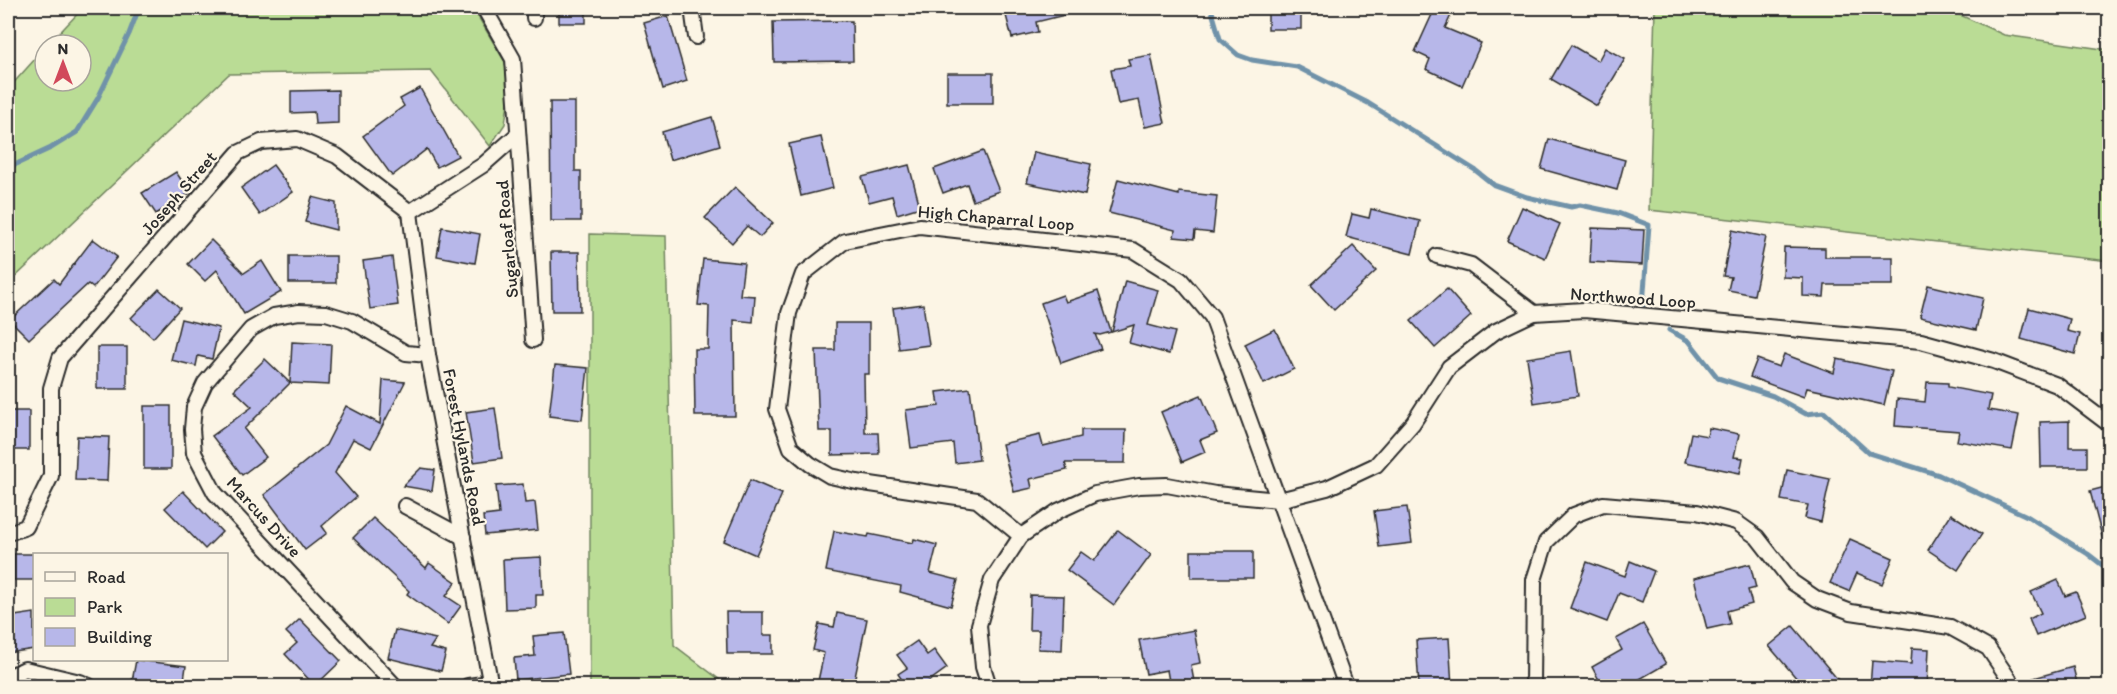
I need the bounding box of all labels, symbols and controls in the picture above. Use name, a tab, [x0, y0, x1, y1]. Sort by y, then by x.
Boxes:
north arrow	[33, 33, 93, 93]
text: N	[58, 39, 68, 58]
street label: Joseph Street	[136, 146, 222, 240]
street label: Sugarloaf Road	[491, 179, 523, 299]
street label: High Chaparral Loop	[917, 200, 1075, 236]
street label: Northwood Loop	[1569, 283, 1697, 313]
street label: Forest Hylands Road	[438, 367, 490, 527]
street label: Marcus Drive	[222, 472, 306, 562]
legend	[33, 553, 228, 661]
text: Road	[87, 566, 126, 588]
text: Park	[87, 596, 122, 618]
text: Building	[87, 626, 153, 648]

